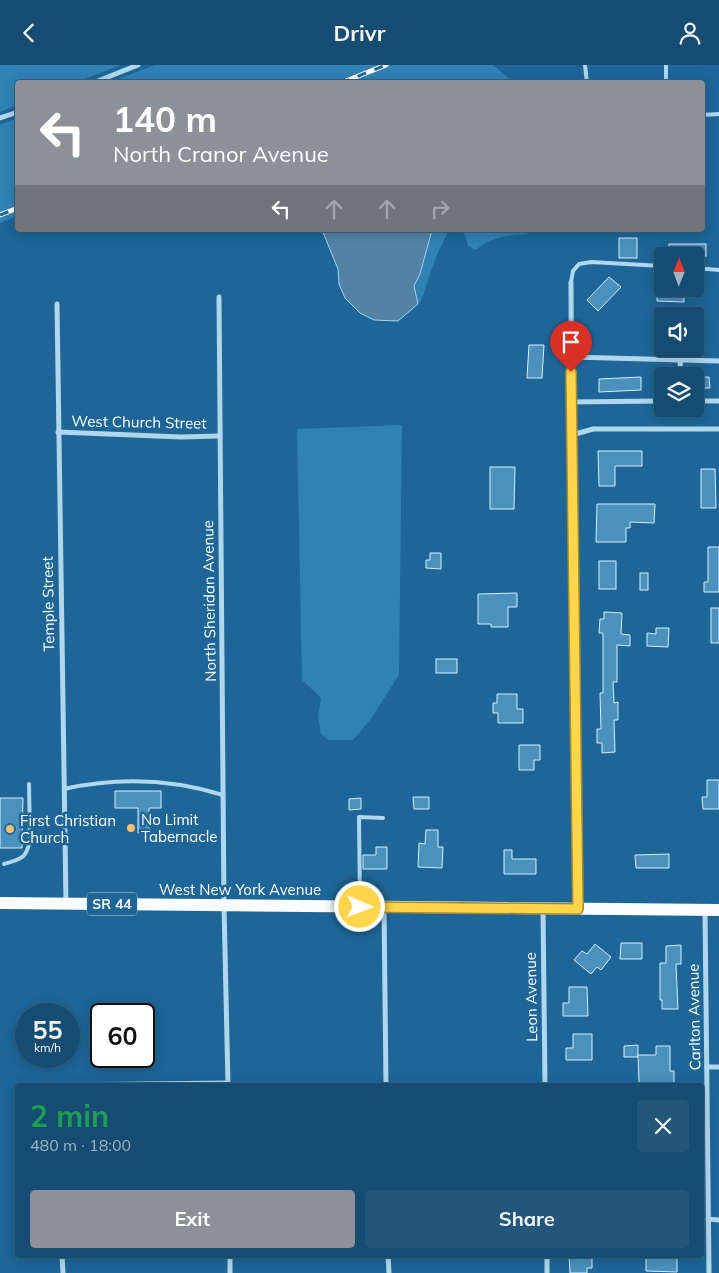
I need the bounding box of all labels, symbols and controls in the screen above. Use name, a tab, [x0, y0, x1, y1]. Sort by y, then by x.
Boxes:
icon: back	[15, 19, 43, 47]
text: Drivr	[334, 19, 385, 47]
icon: person	[676, 19, 704, 47]
text: 140 m	[113, 97, 217, 141]
icon: left	[30, 100, 95, 165]
text: North Cranor Avenue	[113, 140, 329, 168]
icon: left	[267, 195, 295, 223]
icon: ahead	[320, 195, 348, 223]
icon: ahead	[373, 195, 401, 223]
icon: right	[426, 195, 454, 223]
north arrow	[654, 247, 704, 297]
map controls	[654, 247, 704, 417]
button: sound	[654, 307, 704, 357]
pin	[550, 321, 592, 372]
icon: arrive	[557, 328, 585, 356]
button: layers	[654, 367, 704, 417]
street label: West Church Street	[71, 411, 207, 433]
street label: North Sheridan Avenue	[198, 520, 220, 682]
street label: Temple Street	[38, 556, 58, 652]
place label: No Limit Tabernacle	[141, 810, 217, 846]
place label: First Christian Church	[20, 811, 116, 847]
marker: No Limit Tabernacle	[125, 822, 137, 834]
marker: First Christian Church	[4, 823, 16, 835]
street label: West New York Avenue	[159, 880, 321, 899]
position arrow	[333, 880, 385, 932]
road number: SR 44	[87, 893, 137, 916]
street label: Leon Avenue	[521, 952, 541, 1042]
street label: Carlton Avenue	[684, 963, 704, 1071]
speed limit sign: 60	[90, 1003, 155, 1068]
text: 55	[32, 1014, 63, 1045]
text: km/h	[34, 1040, 61, 1055]
text: 2 min	[30, 1097, 109, 1135]
button: close	[637, 1100, 689, 1152]
text: 480 m · 18:00	[30, 1135, 131, 1155]
button: Exit	[30, 1190, 355, 1248]
button: Share	[365, 1190, 689, 1248]

